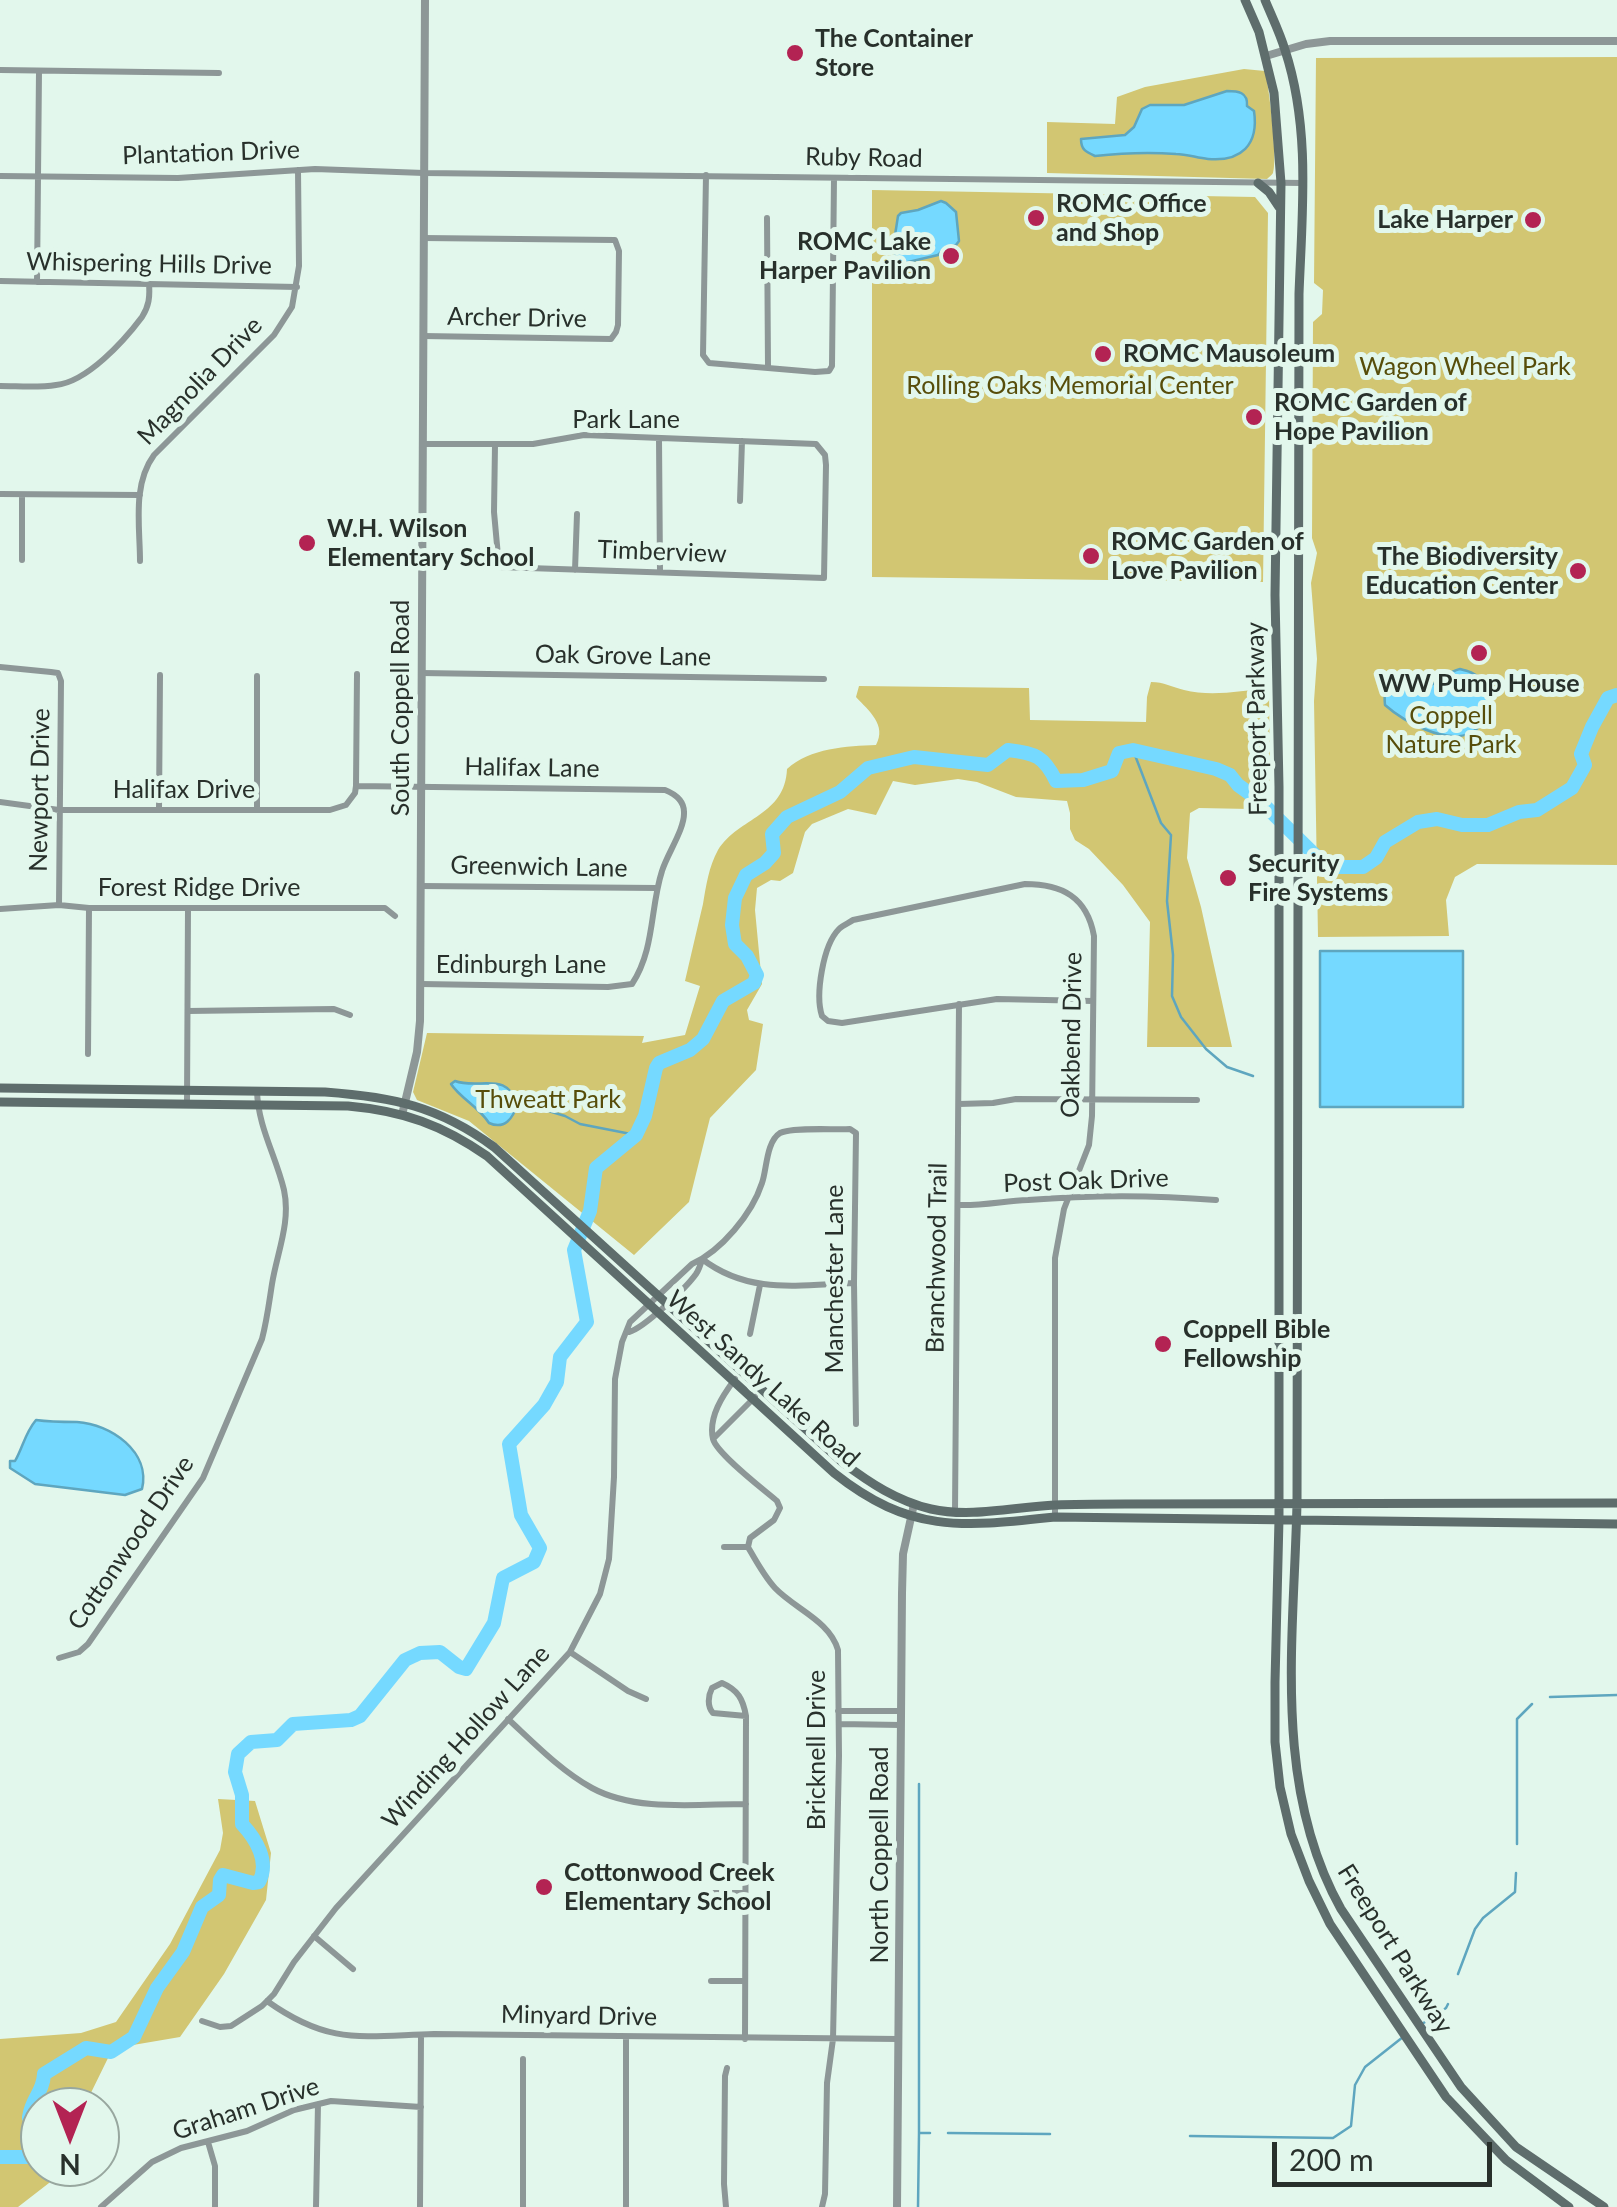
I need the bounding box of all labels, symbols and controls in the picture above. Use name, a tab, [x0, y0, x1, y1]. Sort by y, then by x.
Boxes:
place label: The Container Store	[815, 24, 973, 83]
marker: The Container Store	[784, 42, 806, 64]
street label: Plantation Drive	[122, 135, 300, 171]
street label: Ruby Road	[805, 142, 923, 174]
place label: ROMC Office and Shop	[1056, 189, 1207, 248]
place label: Lake Harper	[1377, 205, 1513, 235]
marker: ROMC Office and Shop	[1025, 207, 1047, 229]
marker: Lake Harper	[1522, 209, 1544, 231]
place label: ROMC Lake Harper Pavilion	[759, 227, 931, 286]
marker: ROMC Lake Harper Pavilion	[940, 245, 962, 267]
street label: Whispering Hills Drive	[26, 247, 272, 281]
street label: Archer Drive	[447, 302, 587, 334]
street label: Magnolia Drive	[131, 311, 269, 451]
place label: ROMC Mausoleum	[1123, 339, 1335, 369]
marker: ROMC Mausoleum	[1092, 343, 1114, 365]
park label: Wagon Wheel Park	[1359, 352, 1571, 382]
park label: Rolling Oaks Memorial Center	[906, 371, 1234, 401]
place label: ROMC Garden of Hope Pavilion	[1274, 388, 1467, 447]
street label: Park Lane	[572, 405, 680, 435]
marker: ROMC Garden of Hope Pavilion	[1243, 406, 1265, 428]
place label: W.H. Wilson Elementary School	[327, 514, 534, 573]
place label: ROMC Garden of Love Pavilion	[1111, 527, 1304, 586]
marker: W.H. Wilson Elementary School	[296, 532, 318, 554]
street label: Timberview	[597, 535, 727, 569]
place label: The Biodiversity Education Center	[1365, 542, 1558, 601]
marker: ROMC Garden of Love Pavilion	[1080, 545, 1102, 567]
marker: The Biodiversity Education Center	[1567, 560, 1589, 582]
street label: South Coppell Road	[386, 600, 416, 816]
street label: Freeport Parkway	[1240, 622, 1274, 816]
street label: Oak Grove Lane	[535, 639, 711, 673]
marker: WW Pump House	[1468, 642, 1490, 664]
place label: WW Pump House	[1378, 669, 1580, 699]
park label: Coppell Nature Park	[1386, 701, 1516, 760]
street label: Newport Drive	[24, 708, 56, 872]
street label: Halifax Lane	[464, 752, 600, 784]
street label: Halifax Drive	[113, 775, 255, 805]
place label: Security Fire Systems	[1248, 849, 1388, 908]
street label: Greenwich Lane	[450, 850, 628, 884]
marker: Security Fire Systems	[1217, 867, 1239, 889]
street label: Forest Ridge Drive	[98, 873, 300, 903]
street label: Edinburgh Lane	[436, 950, 606, 980]
street label: Oakbend Drive	[1056, 952, 1088, 1118]
park label: Thweatt Park	[475, 1085, 621, 1115]
street label: Branchwood Trail	[920, 1163, 954, 1353]
street label: Post Oak Drive	[1003, 1163, 1169, 1199]
street label: Manchester Lane	[820, 1184, 850, 1374]
street label: West Sandy Lake Road	[660, 1284, 866, 1474]
place label: Coppell Bible Fellowship	[1183, 1315, 1330, 1374]
marker: Coppell Bible Fellowship	[1152, 1333, 1174, 1355]
street label: Cottonwood Drive	[62, 1450, 200, 1636]
street label: Winding Hollow Lane	[376, 1639, 556, 1835]
street label: Bricknell Drive	[802, 1670, 832, 1830]
street label: North Coppell Road	[865, 1747, 895, 1963]
place label: Cottonwood Creek Elementary School	[564, 1858, 775, 1917]
street label: Freeport Parkway	[1331, 1859, 1459, 2039]
marker: Cottonwood Creek Elementary School	[533, 1876, 555, 1898]
street label: Minyard Drive	[501, 2000, 657, 2032]
street label: Graham Drive	[169, 2071, 323, 2147]
north arrow	[20, 2087, 120, 2187]
scale bar	[1277, 2122, 1497, 2184]
text: 200 m	[1289, 2141, 1374, 2177]
text: N	[59, 2148, 81, 2182]

